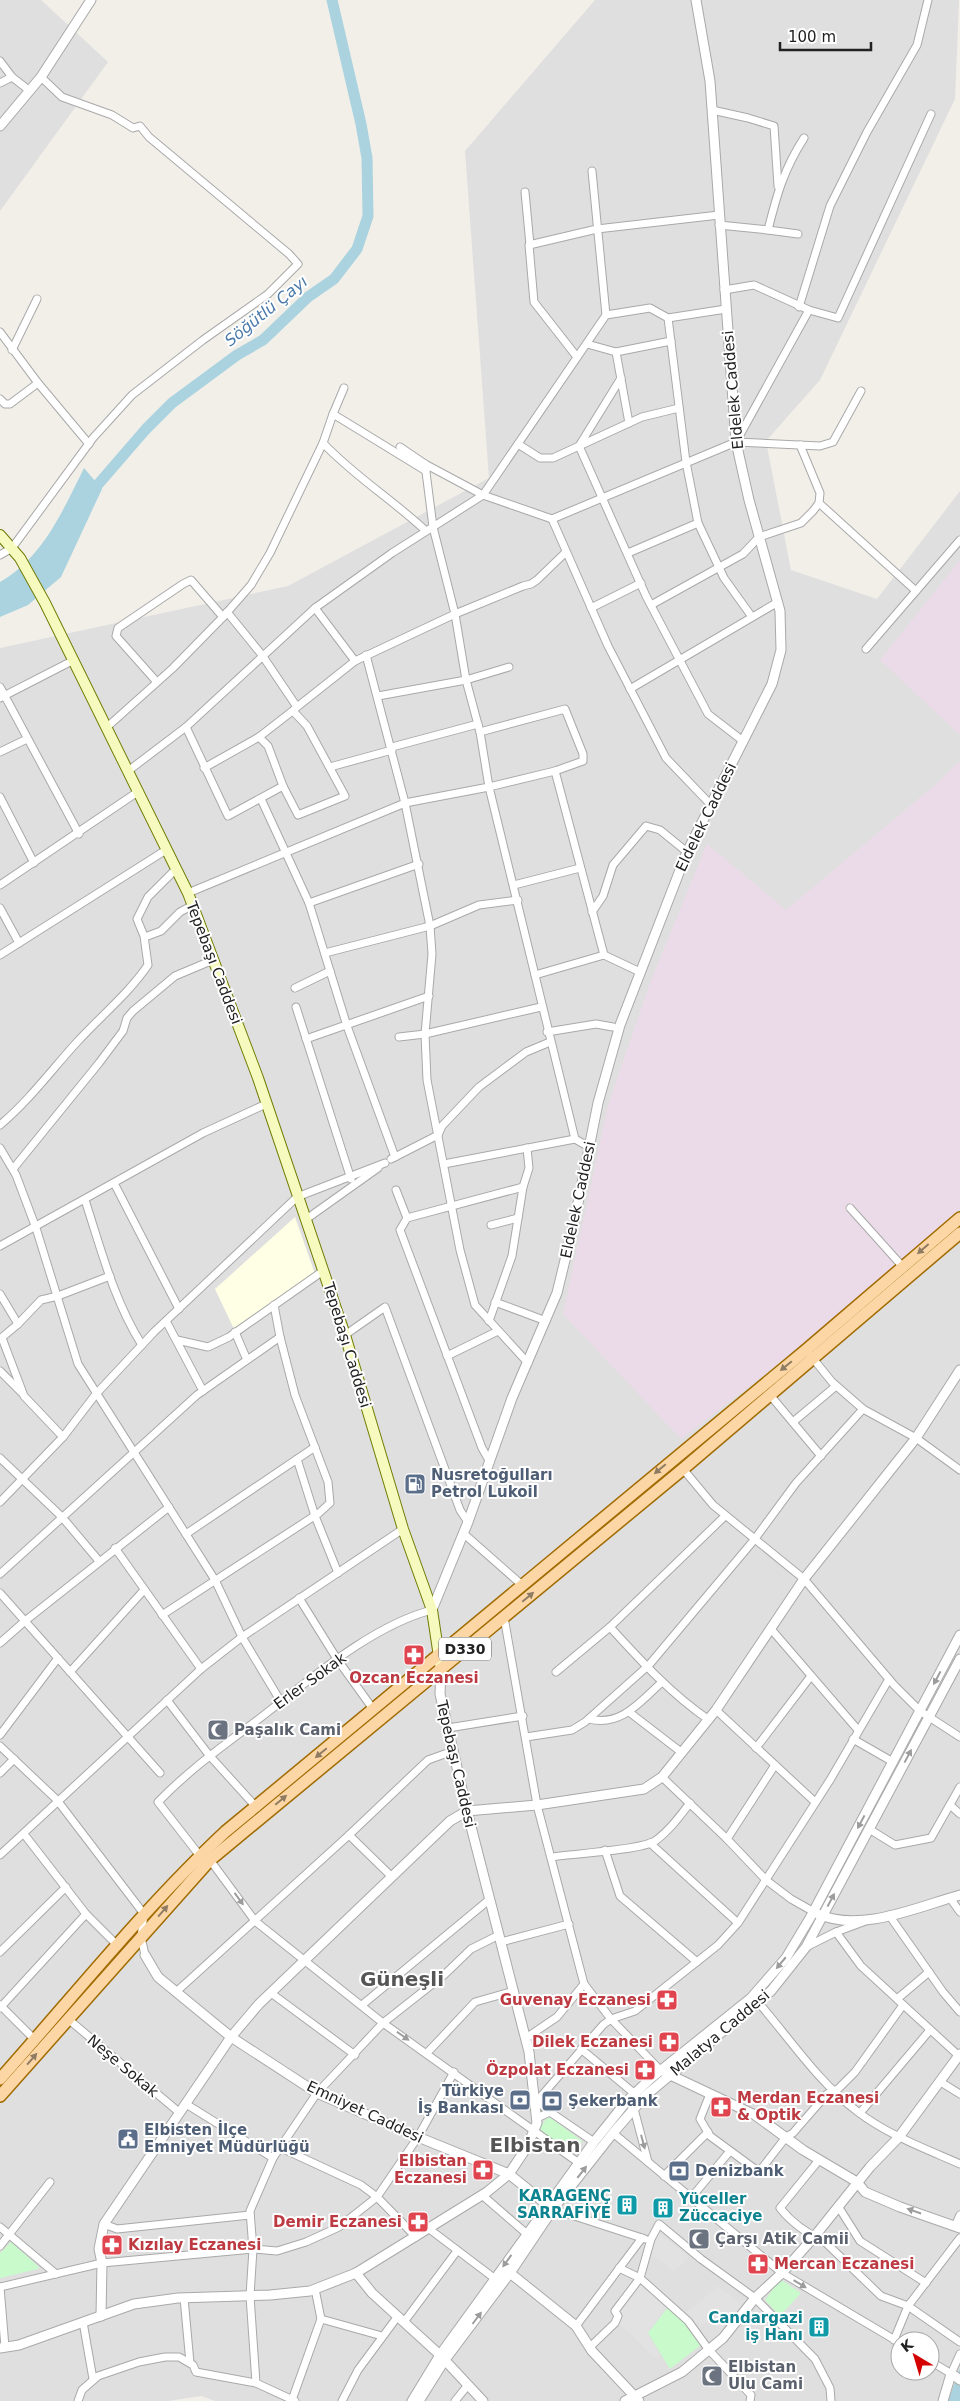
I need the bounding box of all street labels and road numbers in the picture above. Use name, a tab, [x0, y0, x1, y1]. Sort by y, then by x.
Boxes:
street label: Eldelek Caddesi	[719, 330, 747, 450]
street label: Eldelek Caddesi	[672, 759, 740, 875]
street label: Tepebaşı Caddesi	[182, 898, 246, 1027]
street label: Eldelek Caddesi	[557, 1140, 599, 1260]
street label: Tepebaşı Caddesi	[319, 1279, 375, 1410]
road number: D330	[439, 1638, 491, 1660]
street label: Erler Sokak	[270, 1649, 350, 1713]
street label: Tepebaşı Caddesi	[432, 1698, 479, 1829]
street label: Malatya Caddesi	[667, 1986, 773, 2080]
street label: Neşe Sokak	[84, 2031, 162, 2101]
street label: Emniyet Caddesi	[304, 2077, 426, 2147]

